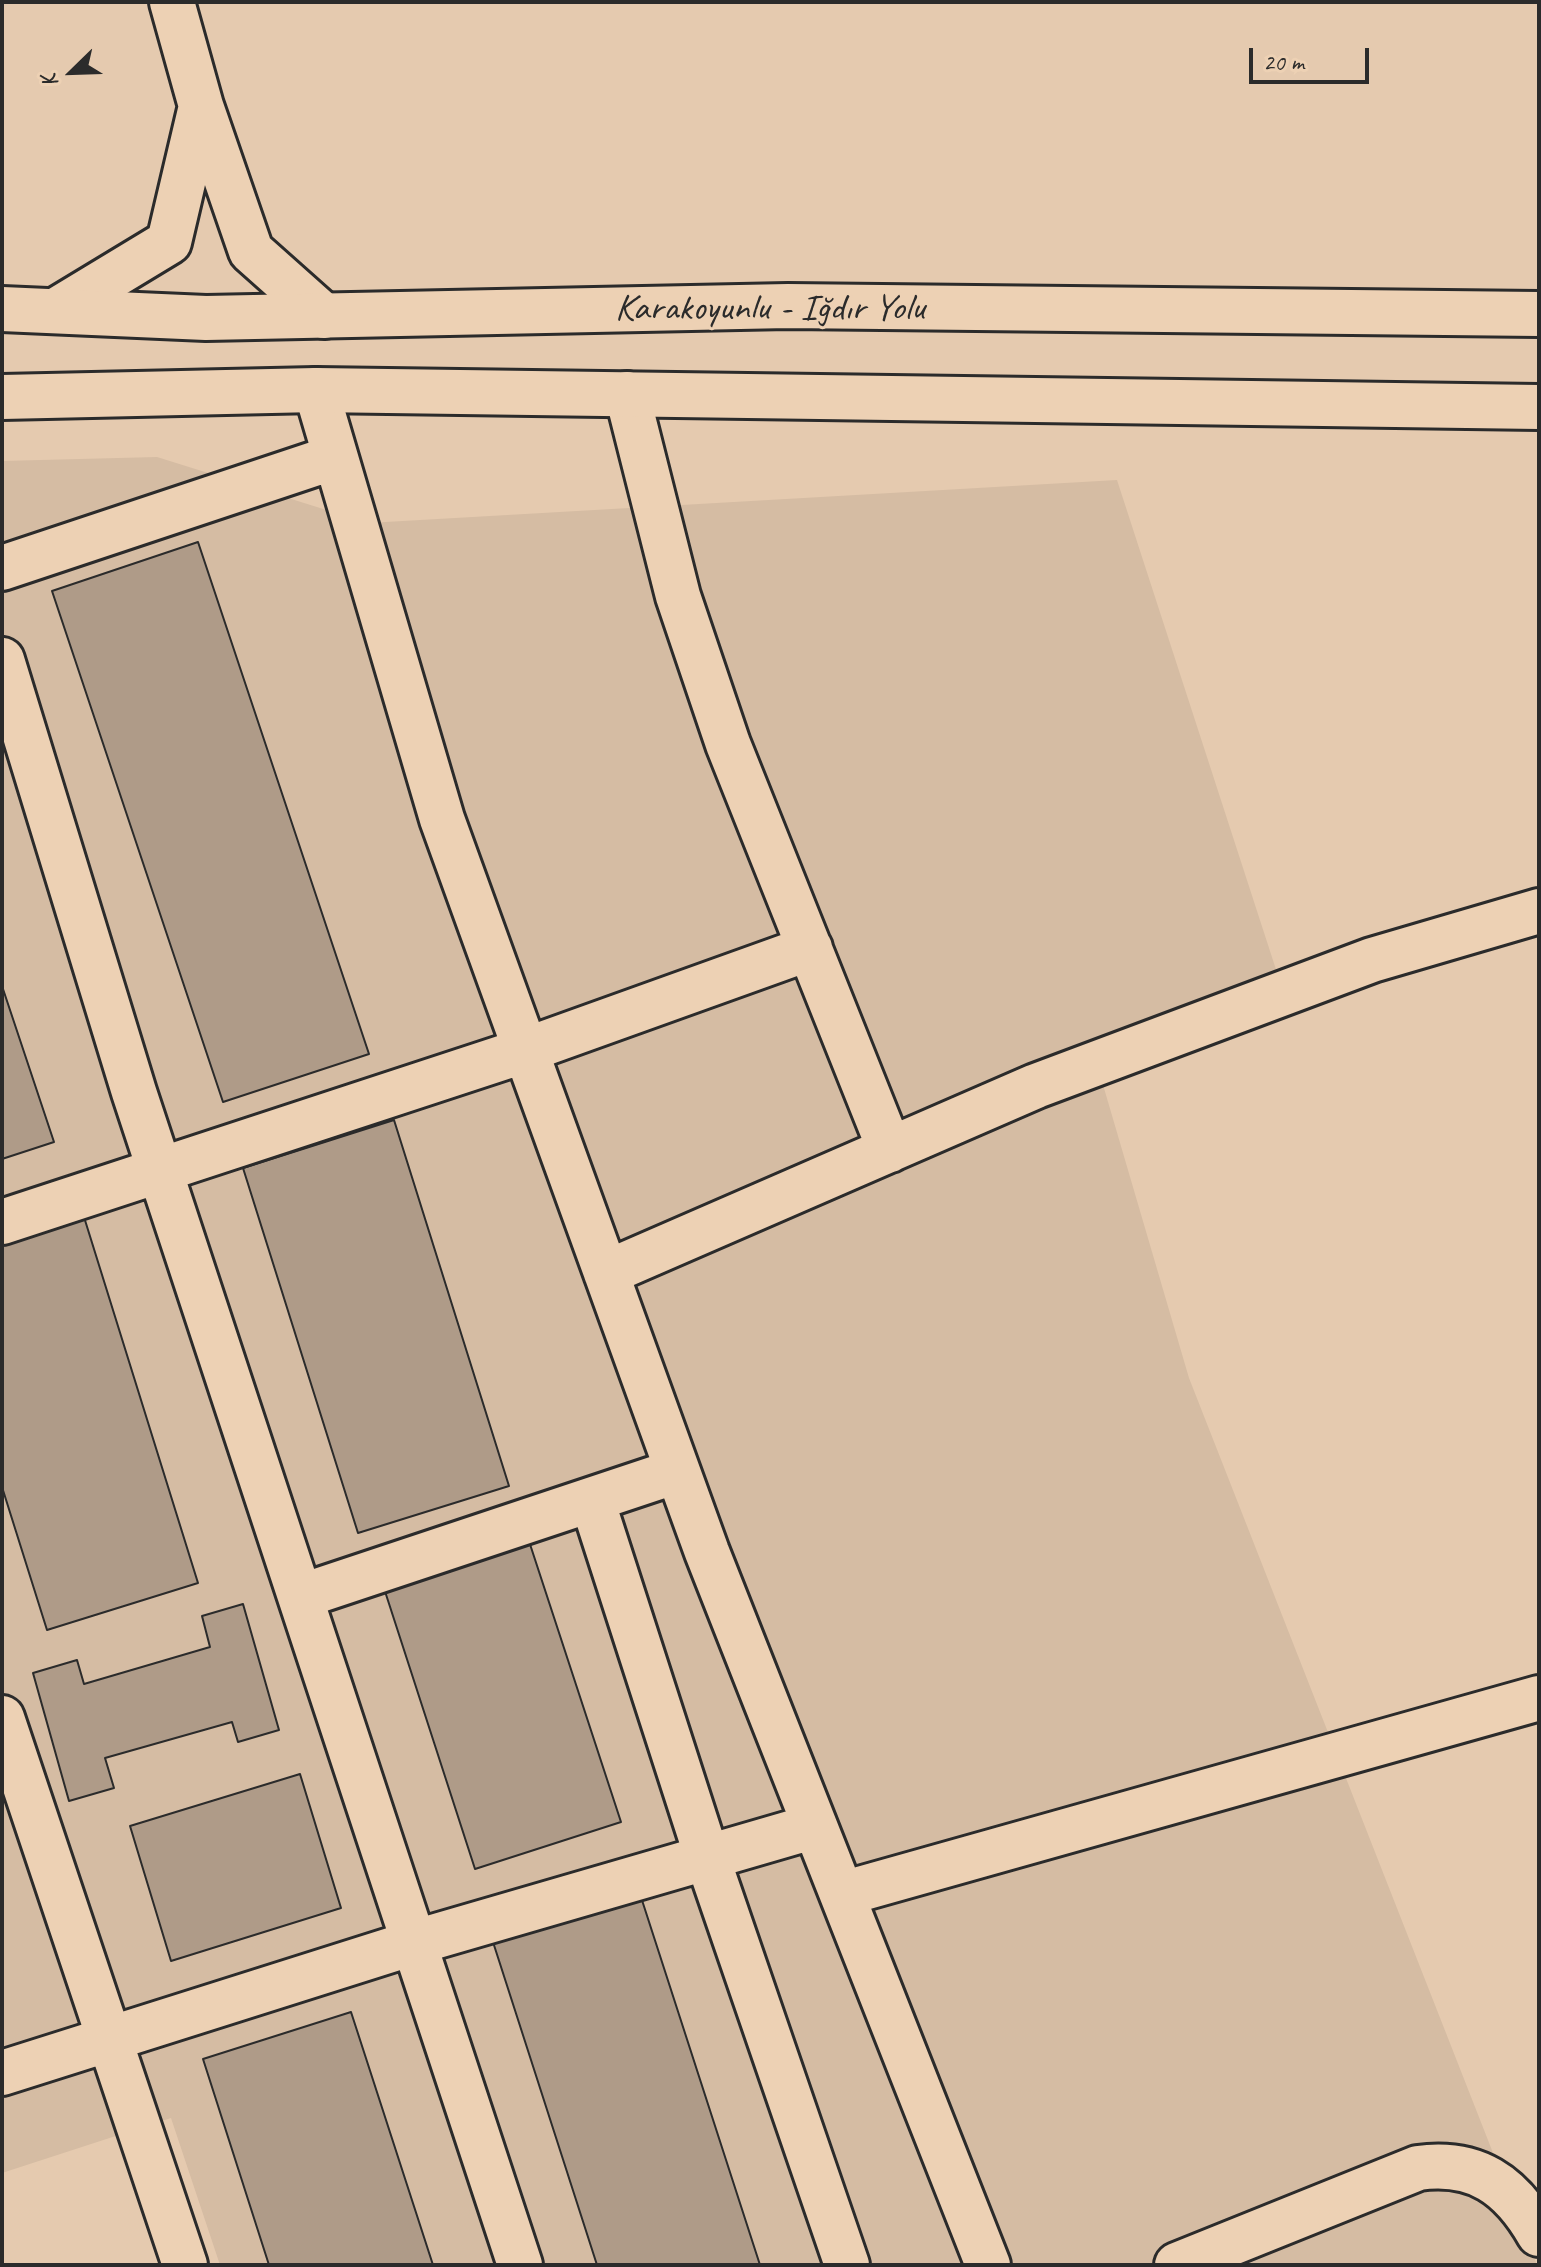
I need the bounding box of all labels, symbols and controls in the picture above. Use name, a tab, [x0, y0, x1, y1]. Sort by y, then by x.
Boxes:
north arrow	[32, 32, 112, 112]
scale bar	[1253, 32, 1373, 82]
text: 20 m	[1263, 47, 1304, 77]
text: K	[35, 71, 65, 92]
street label: Karakoyunlu - Iğdır Yolu	[615, 286, 925, 332]

